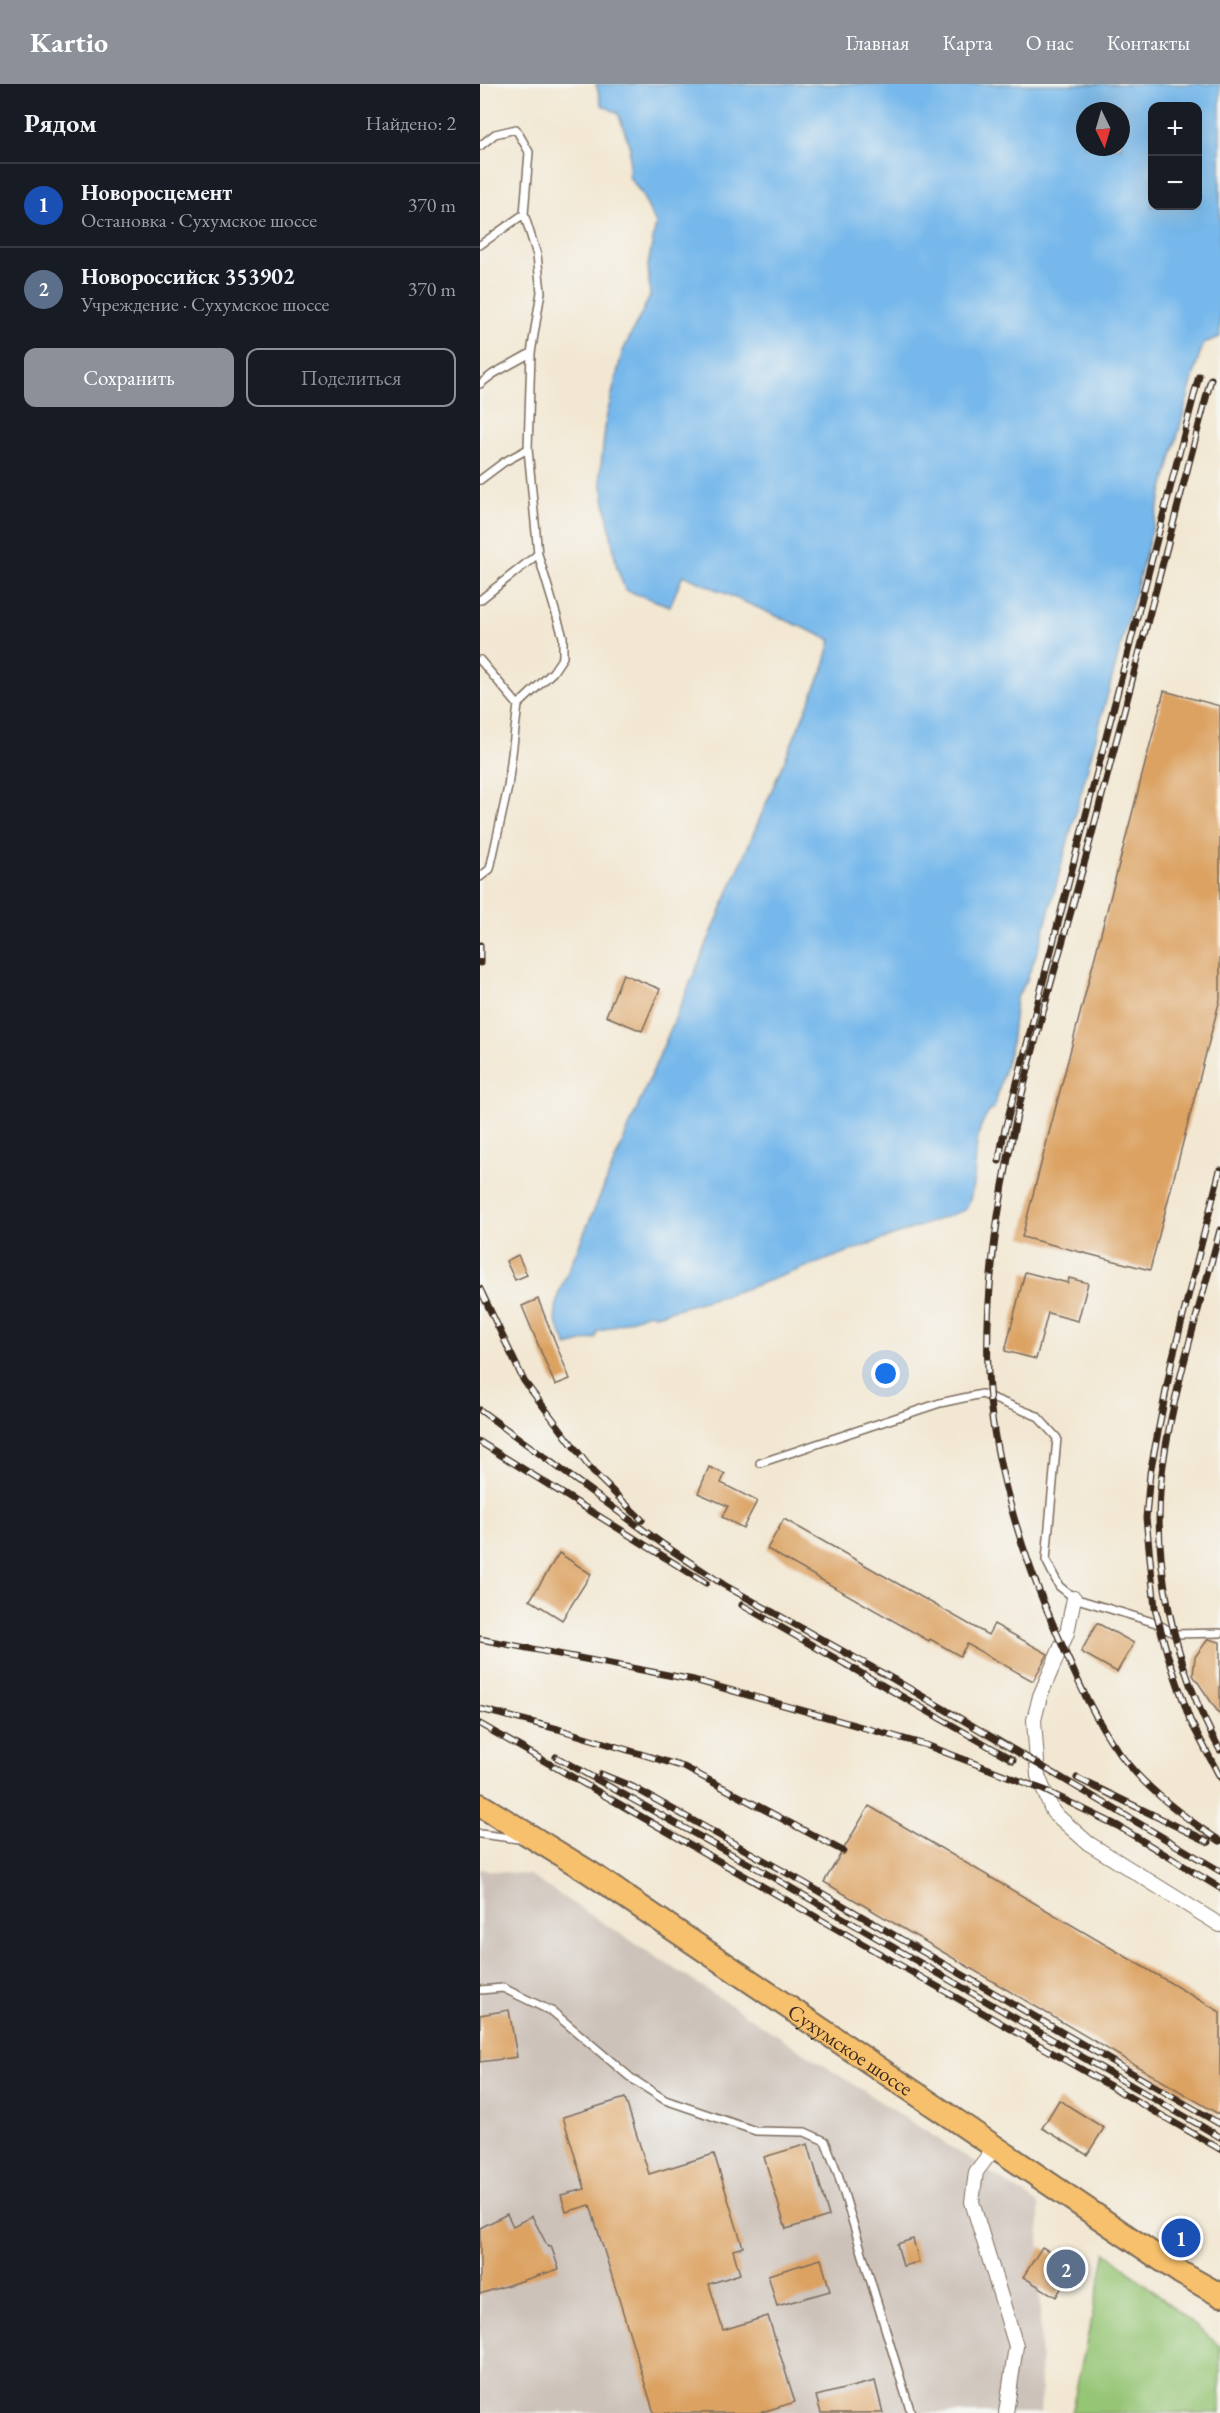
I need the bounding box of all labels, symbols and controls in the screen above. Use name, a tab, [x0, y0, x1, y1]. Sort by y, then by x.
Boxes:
text: Kartio	[30, 24, 108, 60]
text: Главная	[845, 29, 909, 56]
text: Карта	[942, 29, 993, 56]
text: О нас	[1026, 29, 1074, 56]
text: Контакты	[1107, 29, 1190, 56]
north arrow	[1076, 102, 1130, 156]
map controls	[1148, 102, 1202, 210]
button: +	[1148, 102, 1202, 156]
text: Рядом	[24, 106, 97, 140]
text: Найдено: 2	[365, 110, 456, 136]
button: −	[1148, 156, 1202, 210]
text: Новоросцемент	[81, 178, 232, 207]
text: 1	[38, 192, 49, 218]
text: 370 m	[408, 192, 456, 218]
text: Остановка · Сухумское шоссе	[81, 207, 317, 233]
text: Новороссийск 353902	[81, 262, 295, 291]
text: 2	[38, 276, 49, 302]
text: 370 m	[408, 276, 456, 302]
text: Учреждение · Сухумское шоссе	[81, 291, 329, 317]
button: Сохранить	[24, 348, 234, 407]
button: Поделиться	[246, 348, 456, 407]
your location	[871, 1359, 900, 1388]
street label: Сухумское шоссе	[783, 1997, 919, 2101]
pin: 1	[1162, 2216, 1200, 2260]
pin: 2	[1046, 2246, 1086, 2292]

